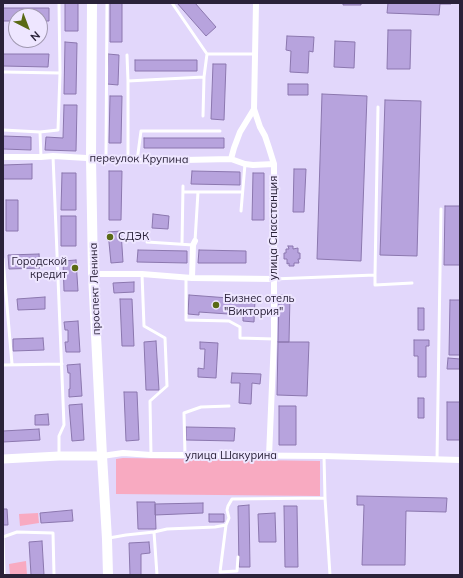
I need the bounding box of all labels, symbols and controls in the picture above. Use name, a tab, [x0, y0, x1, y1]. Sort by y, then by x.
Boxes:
north arrow	[8, 8, 48, 48]
text: N	[28, 28, 43, 44]
street label: переулок Крупина	[89, 152, 189, 166]
street label: улица Спасстанция	[267, 176, 281, 280]
place label: СДЭК	[118, 230, 149, 244]
marker: СДЭК	[105, 232, 115, 242]
street label: проспект Ленина	[87, 243, 103, 335]
place label: Городской кредит	[12, 255, 67, 281]
marker: Городской кредит	[70, 263, 80, 273]
place label: Бизнес отель "Виктория"	[224, 292, 295, 318]
marker: Бизнес отель "Виктория"	[211, 300, 221, 310]
street label: улица Шакурина	[185, 449, 277, 463]

